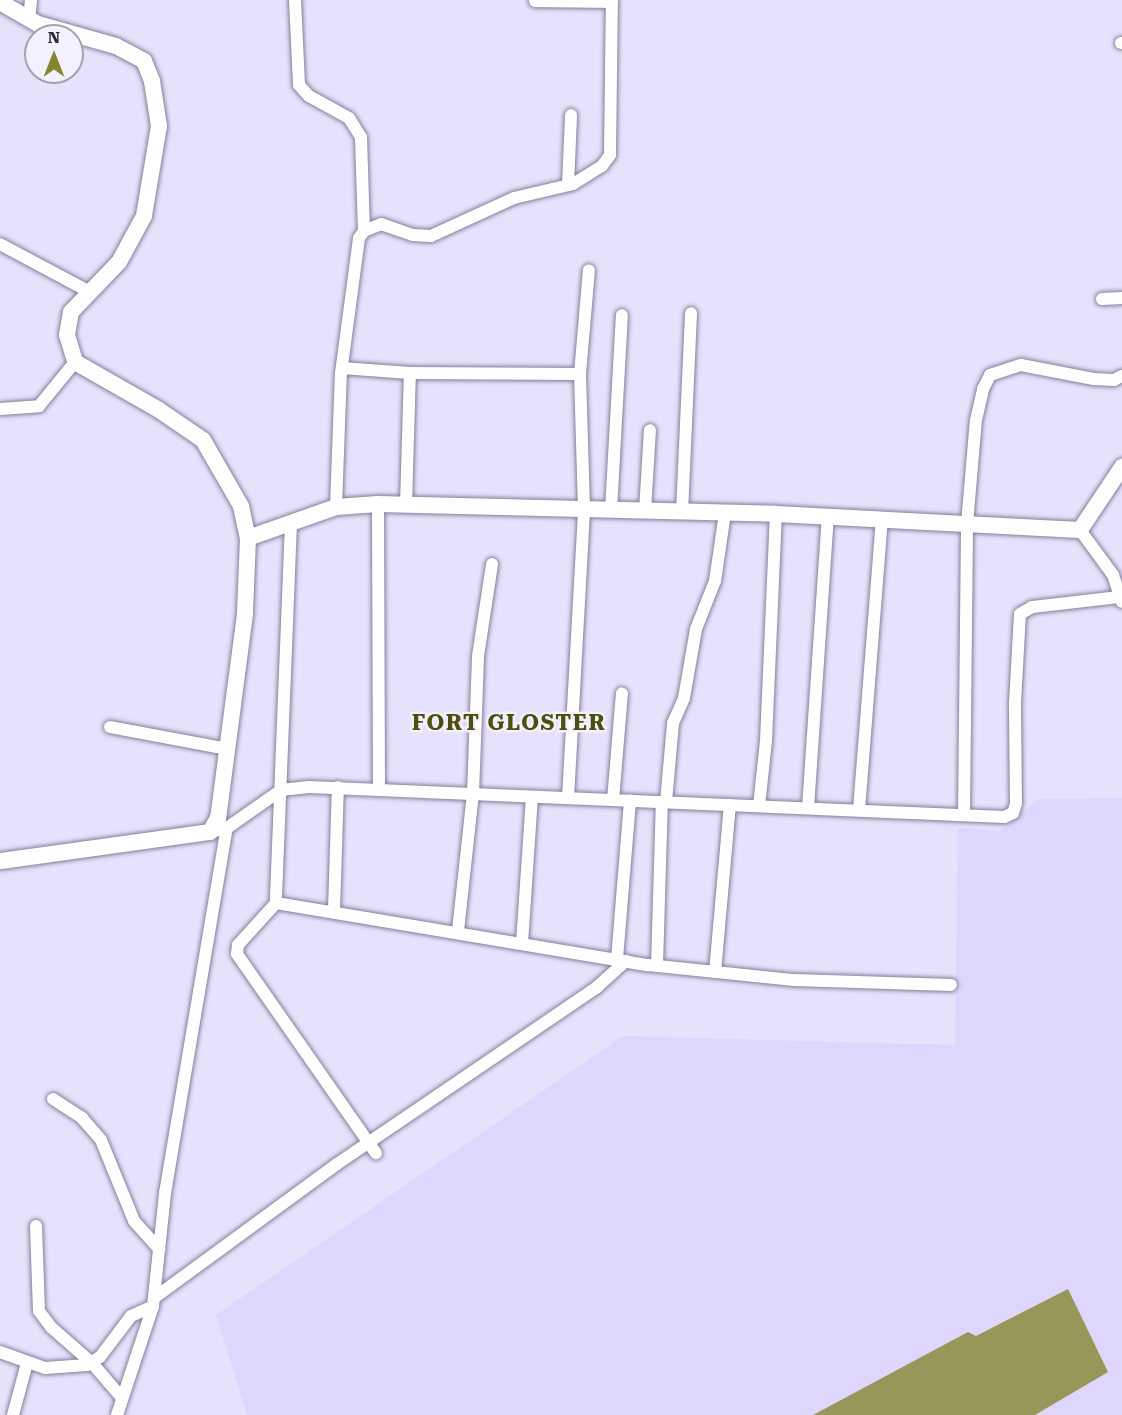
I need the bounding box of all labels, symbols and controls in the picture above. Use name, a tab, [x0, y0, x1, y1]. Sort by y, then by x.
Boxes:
north arrow	[24, 24, 84, 84]
text: N	[48, 28, 60, 47]
district label: FORT GLOSTER	[412, 710, 606, 736]

